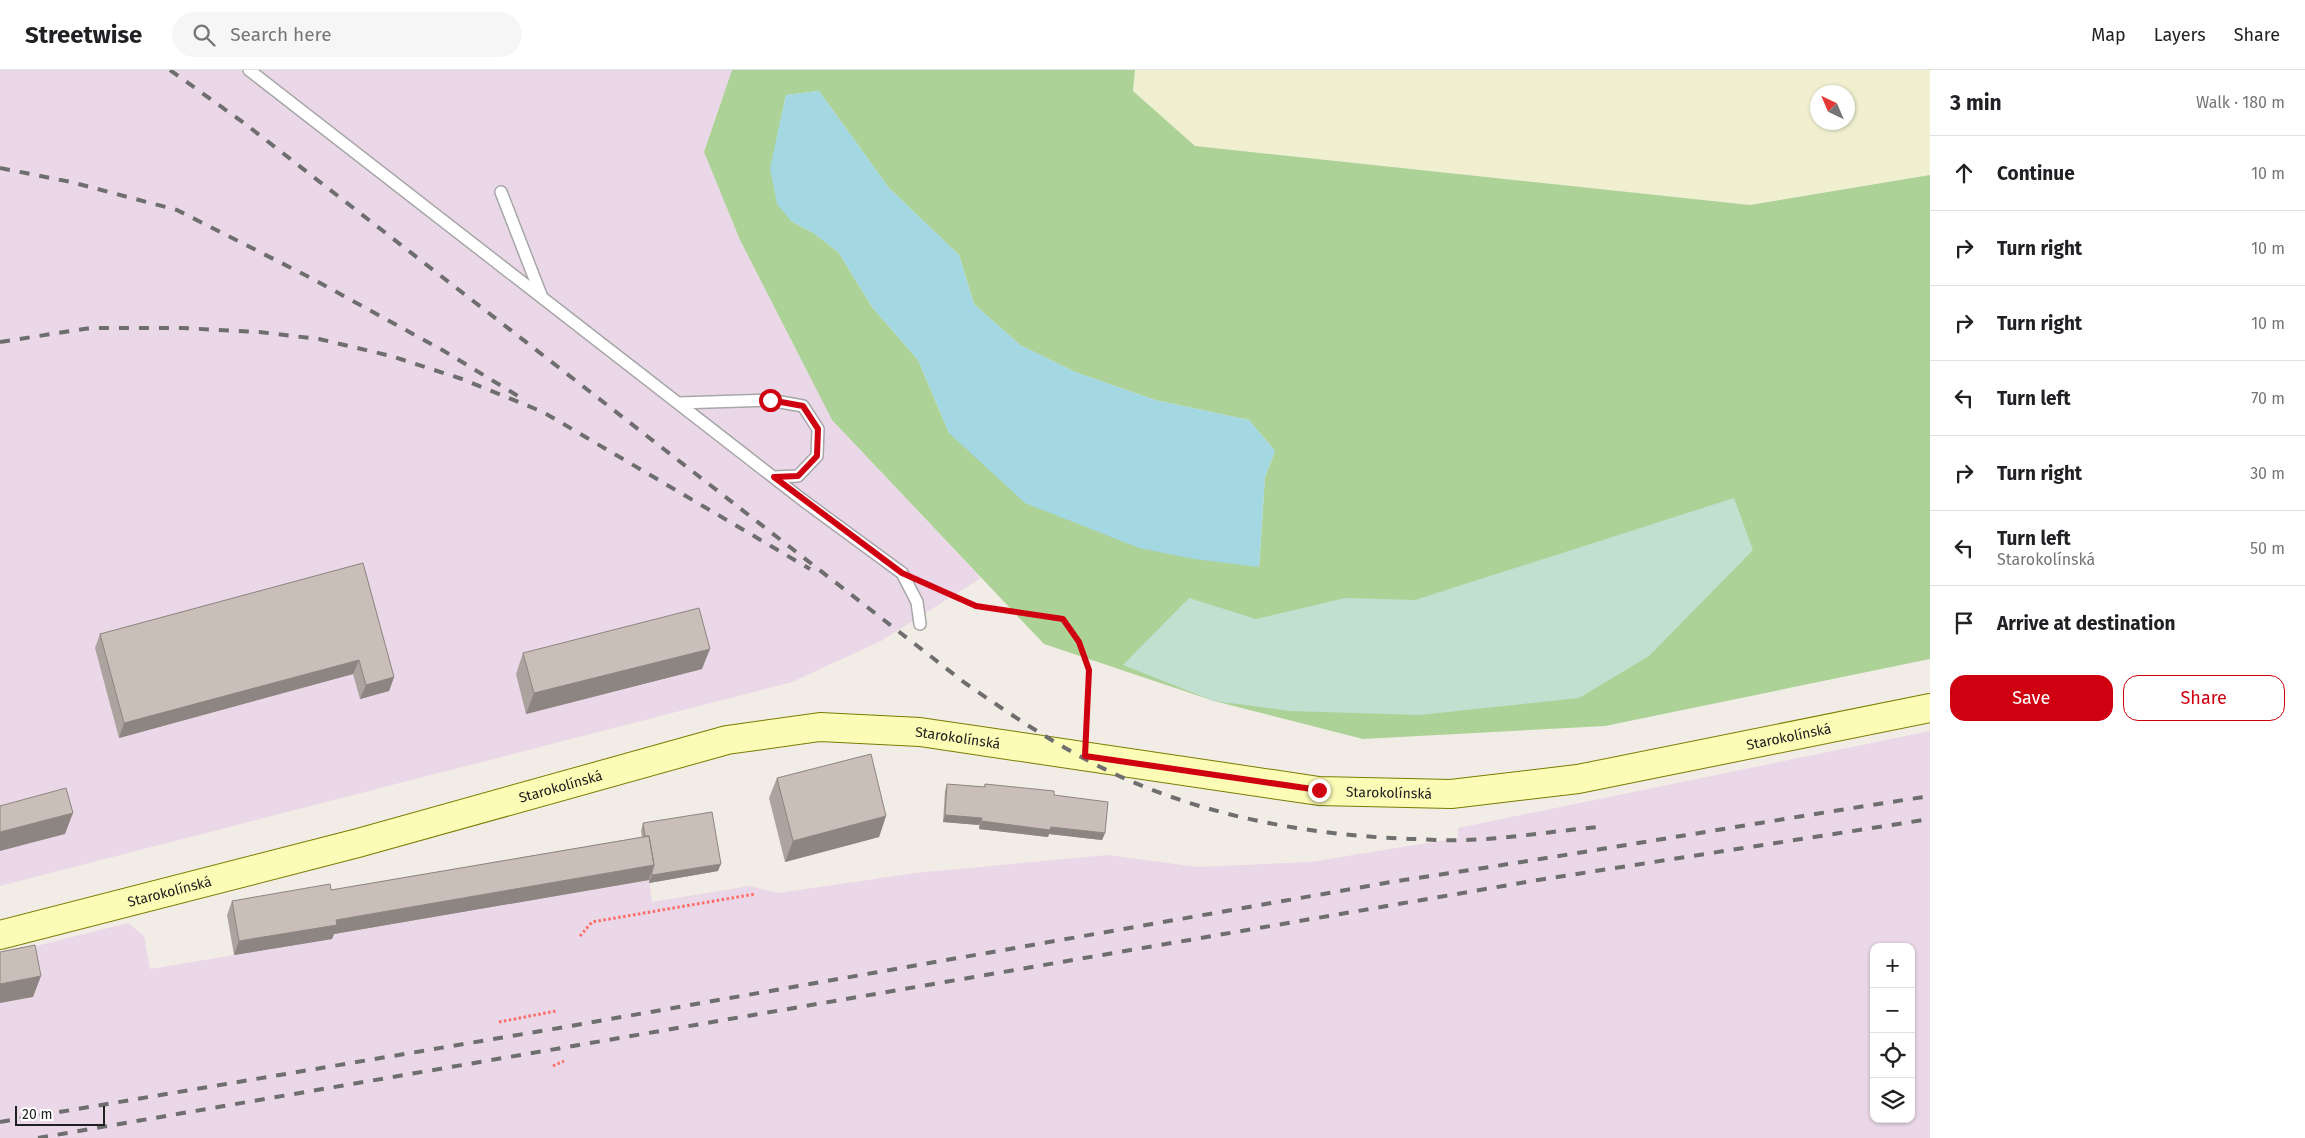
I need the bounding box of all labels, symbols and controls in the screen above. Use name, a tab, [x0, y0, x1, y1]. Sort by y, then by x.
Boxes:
search box	[172, 12, 522, 57]
text: Streetwise	[25, 21, 142, 49]
icon: search	[190, 21, 218, 49]
text: Search here	[230, 23, 332, 46]
text: Map	[2091, 24, 2126, 46]
text: Layers	[2154, 24, 2206, 46]
text: Share	[2234, 24, 2280, 46]
north arrow	[1810, 85, 1855, 130]
text: 3 min	[1950, 90, 2002, 116]
text: Walk · 180 m	[2196, 93, 2285, 112]
icon: ahead	[1950, 159, 1978, 187]
text: Continue	[1997, 162, 2075, 185]
text: 10 m	[2251, 164, 2285, 183]
icon: right	[1950, 234, 1978, 262]
text: Turn right	[1997, 237, 2082, 260]
text: 10 m	[2251, 239, 2285, 258]
icon: right	[1950, 309, 1978, 337]
text: Turn right	[1997, 312, 2082, 335]
text: 10 m	[2251, 314, 2285, 333]
icon: left	[1950, 384, 1978, 412]
text: Turn left	[1997, 387, 2071, 410]
route start	[759, 389, 782, 412]
text: 70 m	[2251, 389, 2285, 408]
icon: right	[1950, 459, 1978, 487]
text: Turn right	[1997, 462, 2082, 485]
text: 30 m	[2250, 464, 2285, 483]
text: Turn left	[1997, 527, 2071, 550]
icon: left	[1950, 534, 1978, 562]
text: 50 m	[2250, 539, 2285, 558]
text: Starokolínská	[1997, 550, 2095, 569]
icon: arrive	[1950, 609, 1978, 637]
text: Arrive at destination	[1997, 612, 2176, 635]
button: Save	[1950, 675, 2113, 721]
button: Share	[2123, 675, 2285, 721]
street label: Starokolínská	[1745, 720, 1833, 754]
street label: Starokolínská	[915, 724, 1002, 753]
street label: Starokolínská	[517, 767, 604, 807]
route end	[1308, 779, 1331, 802]
street label: Starokolínská	[1346, 784, 1432, 803]
street label: Starokolínská	[126, 873, 213, 911]
map controls	[1870, 943, 1915, 1123]
button: +	[1870, 943, 1915, 988]
button: −	[1870, 988, 1915, 1033]
button: locate	[1870, 1033, 1915, 1078]
button: layers	[1870, 1078, 1915, 1123]
scale bar	[15, 1103, 105, 1126]
text: 20 m	[22, 1106, 52, 1123]

